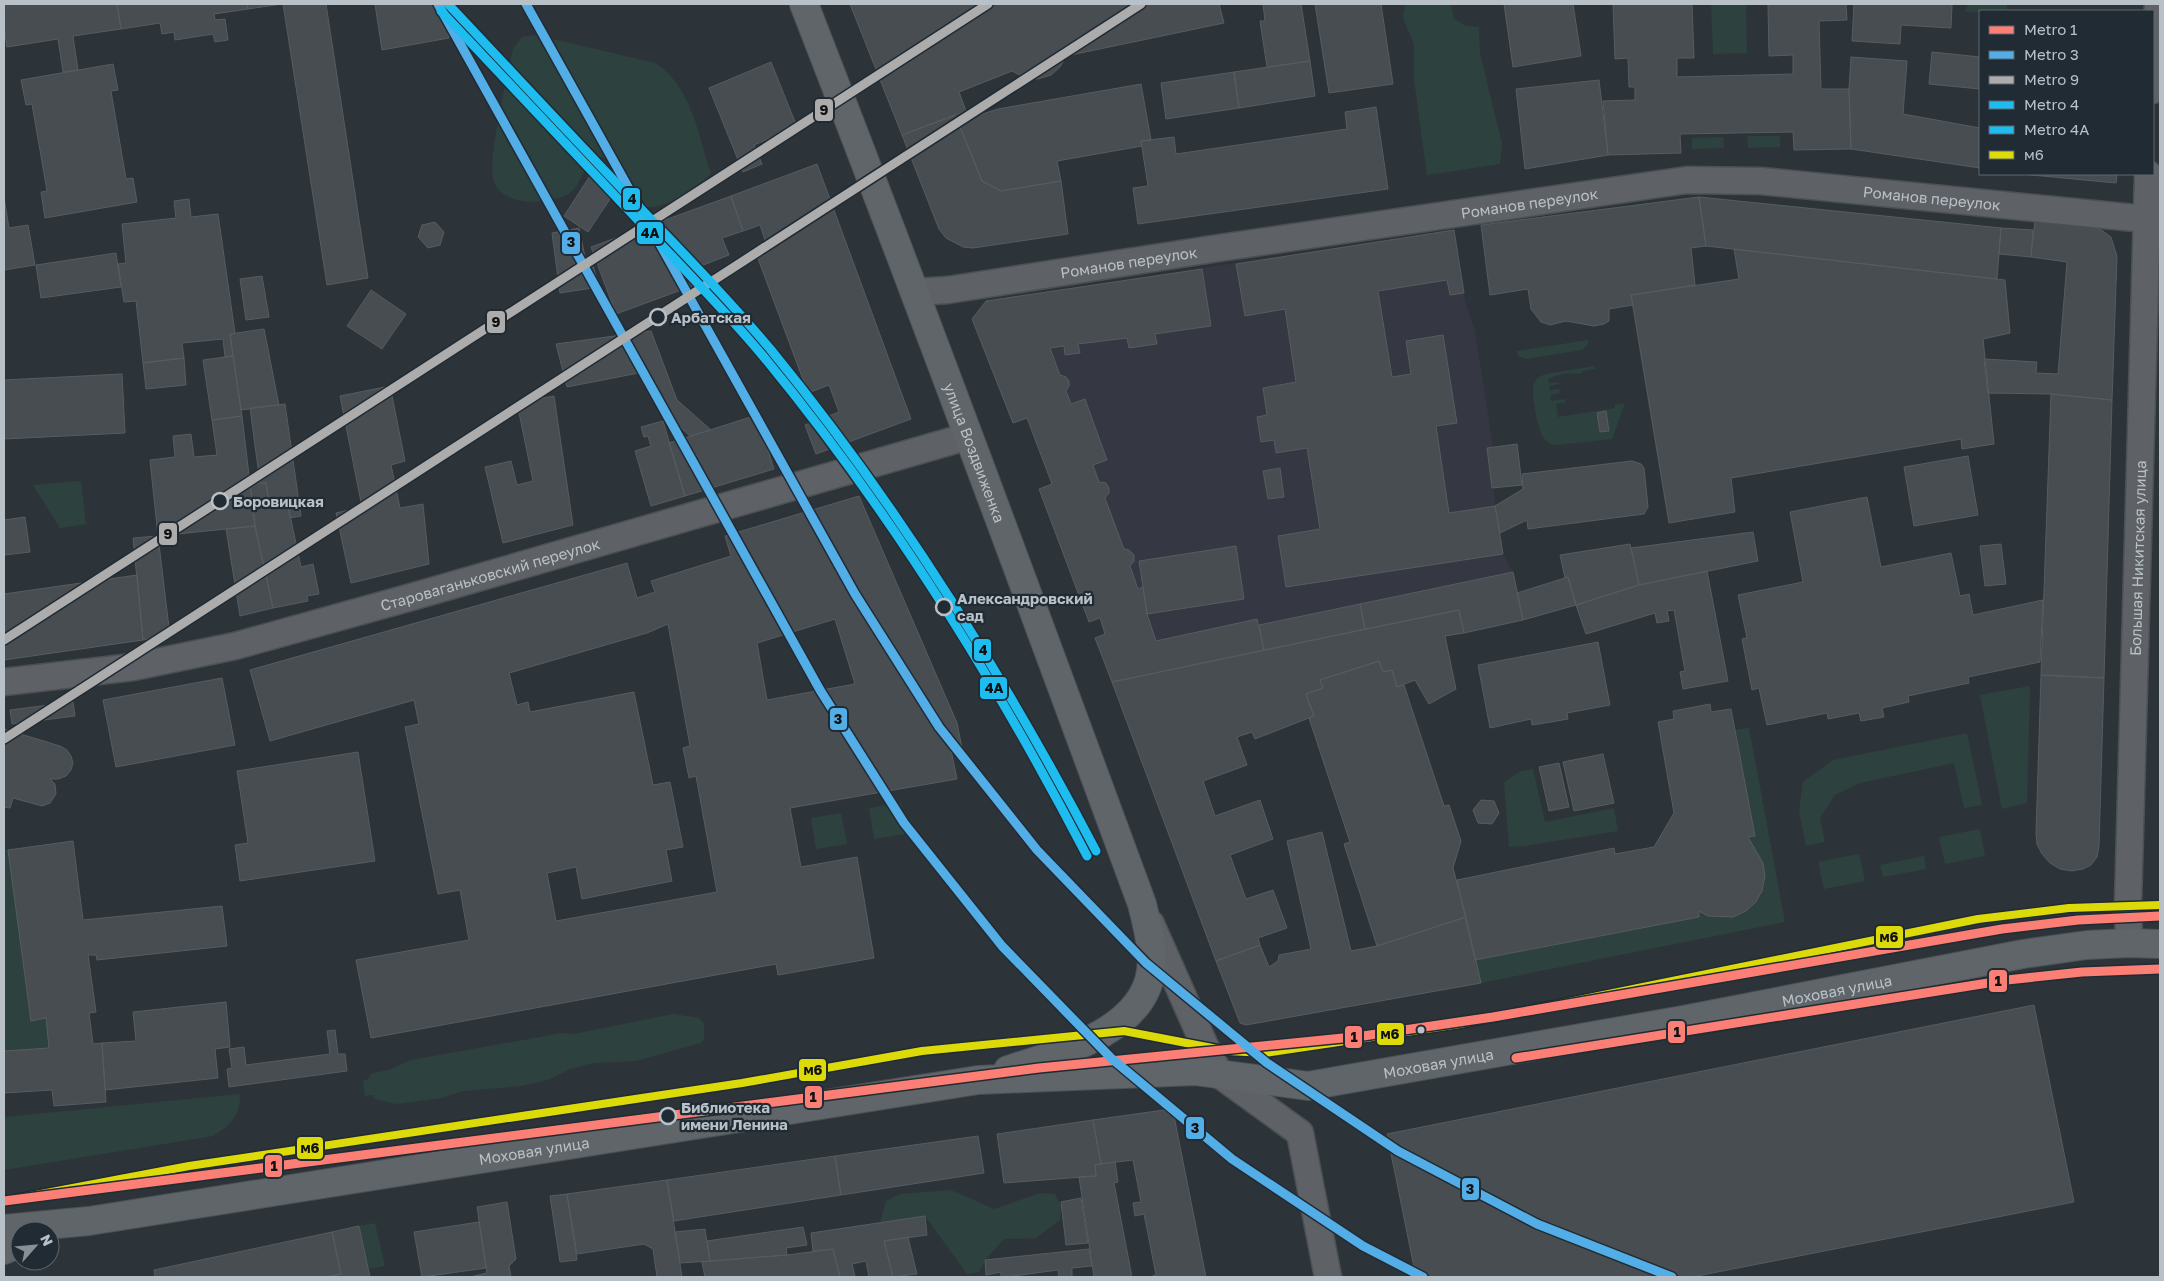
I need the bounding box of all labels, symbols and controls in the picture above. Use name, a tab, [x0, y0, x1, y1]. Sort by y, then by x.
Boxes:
legend	[1979, 10, 2154, 175]
text: Metro 1	[2024, 20, 2077, 38]
text: Metro 3	[2024, 45, 2079, 63]
text: Metro 9	[2024, 70, 2079, 88]
text: Metro 4	[2024, 95, 2079, 113]
line badge: 9	[814, 98, 834, 122]
text: 9	[820, 101, 829, 118]
text: Metro 4А	[2024, 120, 2089, 138]
text: м6	[2024, 145, 2044, 163]
street label: Романов переулок	[1862, 182, 2002, 214]
street label: Романов переулок	[1460, 184, 1600, 222]
line badge: 4	[622, 187, 641, 211]
text: 4	[628, 190, 637, 207]
line badge: 4А	[636, 221, 664, 245]
text: 4А	[641, 224, 659, 241]
line badge: 3	[561, 231, 581, 255]
text: 3	[567, 233, 575, 250]
street label: Романов переулок	[1059, 242, 1199, 281]
marker: Арбатская	[649, 308, 667, 326]
place label: Арбатская	[671, 308, 751, 326]
line badge: 9	[486, 310, 506, 334]
text: 9	[492, 313, 501, 330]
street label: улица Воздвиженка	[940, 380, 1009, 525]
street label: Большая Никитская улица	[2126, 460, 2149, 656]
marker: Боровицкая	[211, 492, 229, 510]
place label: Боровицкая	[233, 492, 324, 510]
line badge: 9	[158, 522, 178, 546]
text: 9	[164, 525, 173, 542]
street label: Староваганьковский переулок	[378, 534, 602, 614]
place label: Александровский сад	[957, 589, 1093, 624]
marker: Александровский сад	[935, 598, 953, 616]
line badge: 4	[973, 638, 992, 662]
text: 4	[979, 641, 988, 658]
line badge: 4А	[979, 676, 1008, 700]
text: 4А	[985, 679, 1003, 696]
line badge: 3	[829, 707, 848, 731]
text: 3	[834, 710, 842, 727]
line badge: м6	[1875, 925, 1904, 949]
text: м6	[1880, 928, 1899, 945]
line badge: 1	[1988, 969, 2008, 993]
street label: Моховая улица	[1780, 971, 1893, 1010]
text: 1	[1994, 972, 2002, 989]
line badge: 1	[1667, 1020, 1686, 1044]
line badge: м6	[1376, 1022, 1405, 1046]
text: 1	[1673, 1023, 1681, 1040]
line badge: 1	[1344, 1025, 1363, 1049]
text: м6	[1381, 1025, 1400, 1042]
unlabelled marker	[1416, 1025, 1426, 1035]
text: 1	[1350, 1028, 1358, 1045]
street label: Моховая улица	[1382, 1045, 1495, 1082]
line badge: м6	[798, 1058, 827, 1082]
text: м6	[804, 1061, 823, 1078]
line badge: 1	[804, 1085, 823, 1109]
text: 1	[809, 1088, 817, 1105]
place label: Библиотека имени Ленина	[681, 1098, 788, 1133]
marker: Библиотека имени Ленина	[659, 1107, 677, 1125]
line badge: 3	[1185, 1116, 1205, 1140]
text: 3	[1191, 1119, 1199, 1136]
street label: Моховая улица	[477, 1133, 591, 1168]
line badge: м6	[296, 1136, 324, 1160]
text: м6	[301, 1139, 320, 1156]
line badge: 1	[264, 1154, 283, 1178]
text: 1	[270, 1157, 278, 1174]
line badge: 3	[1461, 1177, 1480, 1201]
text: 3	[1466, 1180, 1474, 1197]
north arrow	[10, 1221, 60, 1271]
text: N	[37, 1231, 57, 1248]

